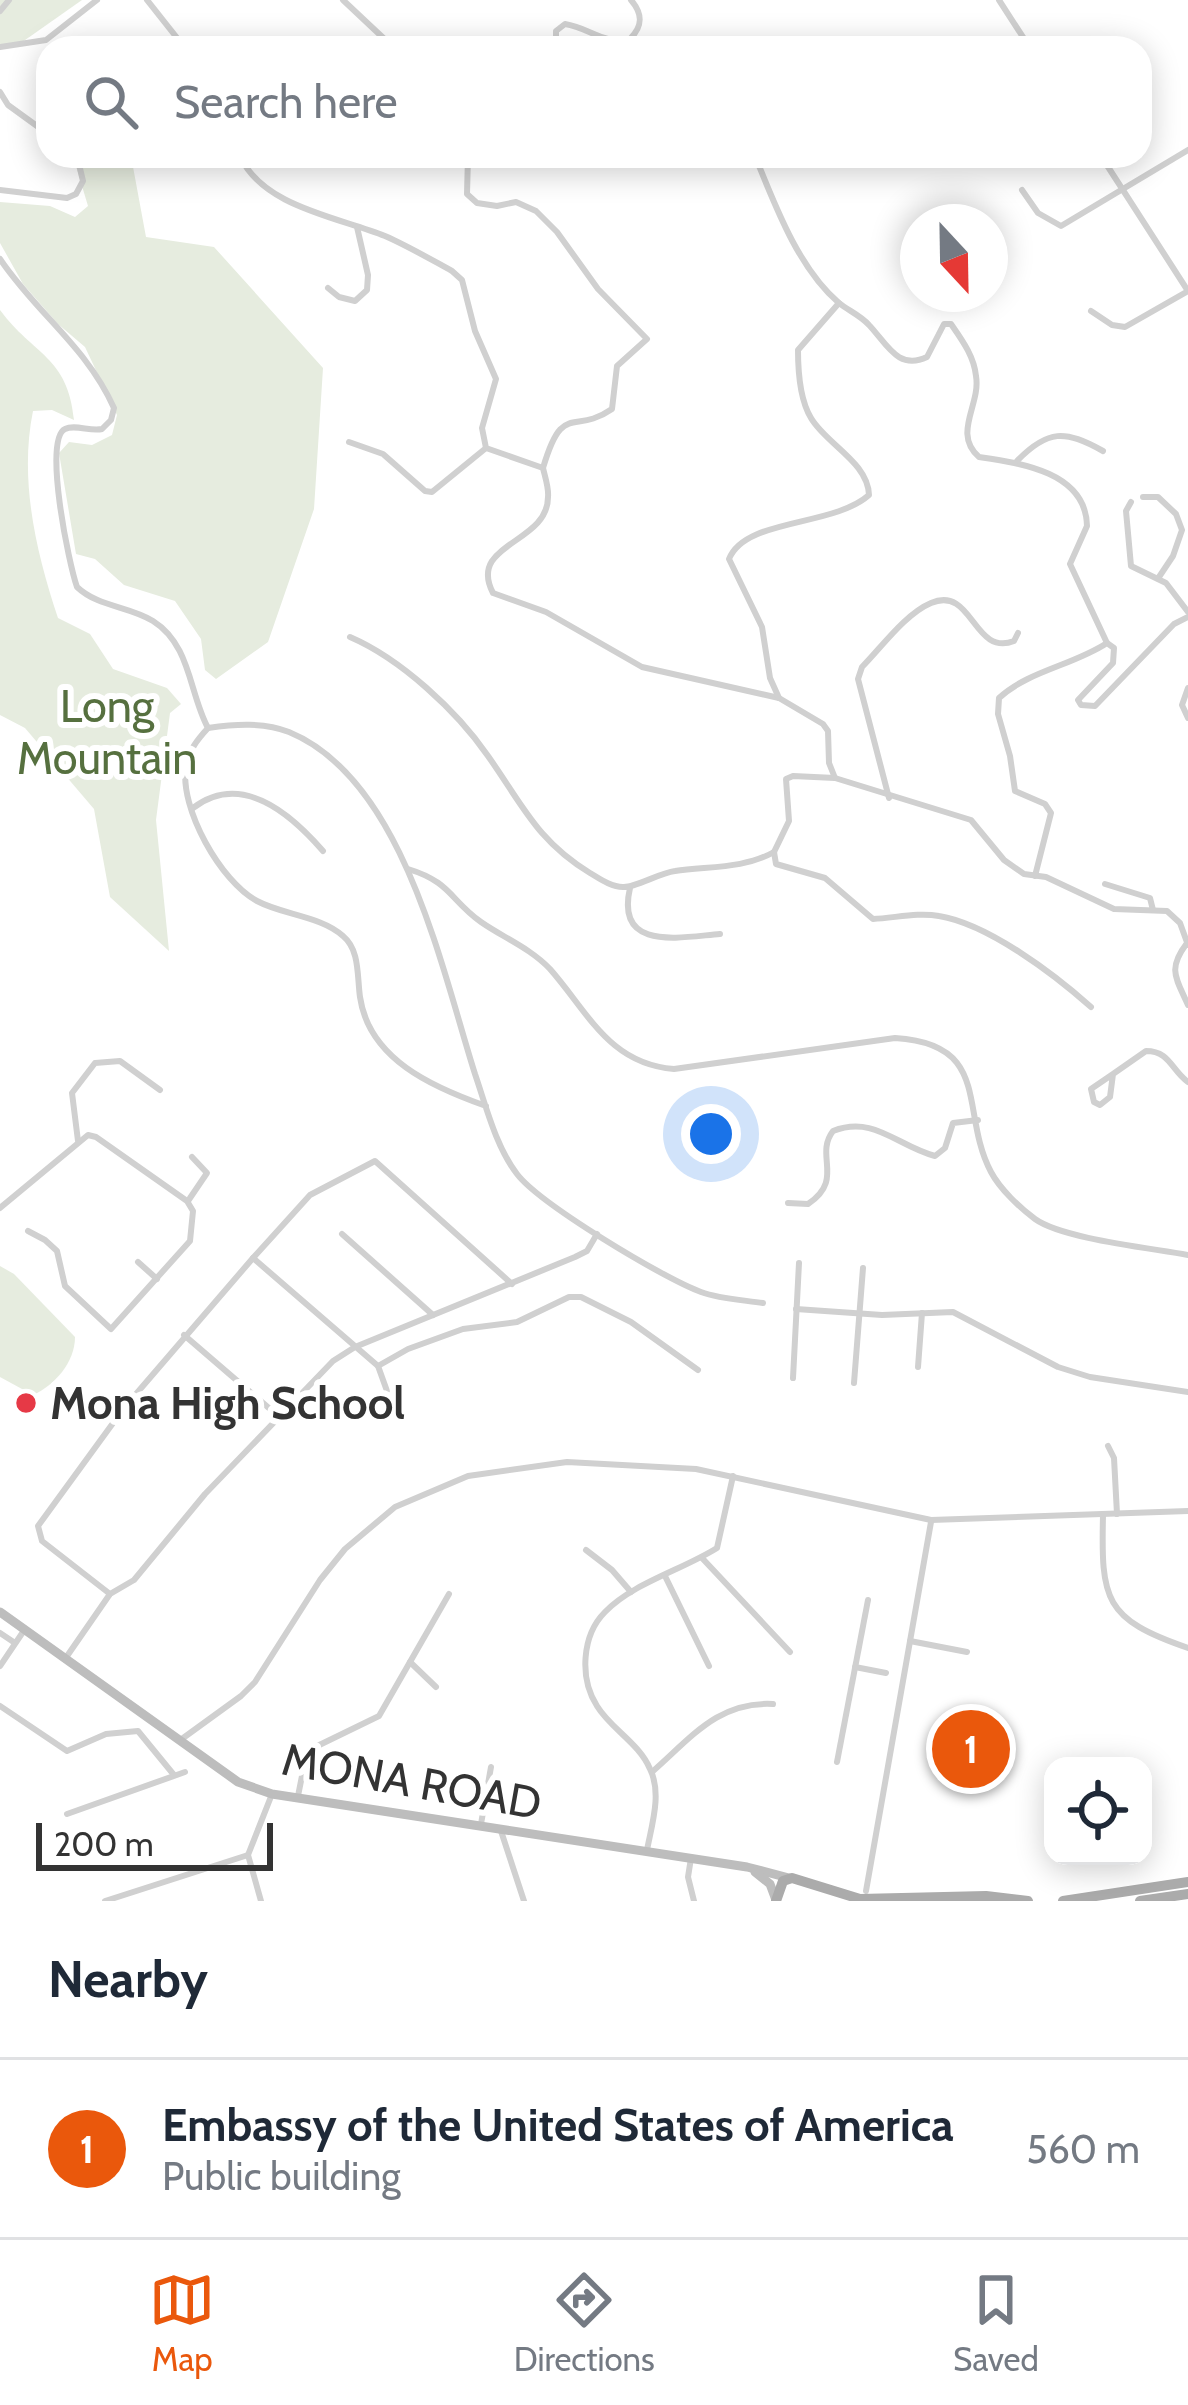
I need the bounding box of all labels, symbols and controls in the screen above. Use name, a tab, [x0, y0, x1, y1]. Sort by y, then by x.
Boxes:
search box	[36, 36, 1152, 168]
icon: search	[78, 69, 144, 135]
text: Search here	[174, 75, 398, 129]
north arrow	[900, 204, 1008, 312]
park label: Long Mountain	[17, 679, 197, 785]
your location	[681, 1104, 741, 1164]
place label: Mona High School	[50, 1376, 405, 1430]
marker: Mona High School	[13, 1390, 39, 1416]
pin: 1	[932, 1704, 1010, 1794]
street label: MONA ROAD	[278, 1732, 546, 1830]
map controls	[1044, 1757, 1152, 1865]
button: locate	[1044, 1757, 1152, 1865]
scale bar	[36, 1817, 273, 1870]
text: 200 m	[54, 1824, 154, 1864]
text: Nearby	[48, 1948, 208, 2010]
text: Embassy of the United States of America	[162, 2098, 954, 2152]
text: 1	[80, 2125, 94, 2173]
text: 560 m	[1027, 2125, 1140, 2173]
text: Public building	[162, 2152, 401, 2200]
tab: Map	[149, 2267, 215, 2379]
tab: Directions	[514, 2267, 655, 2379]
tab: Saved	[953, 2267, 1039, 2379]

